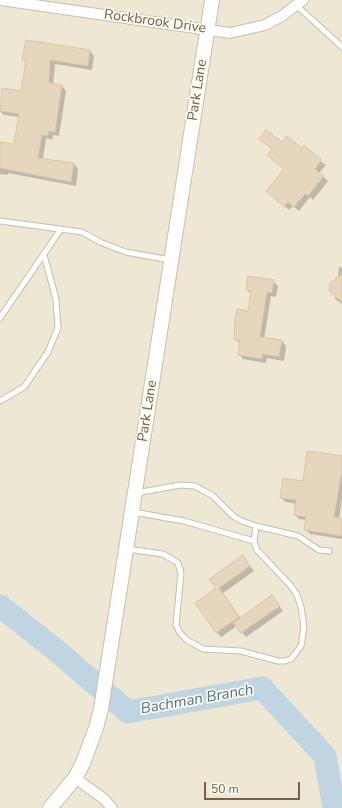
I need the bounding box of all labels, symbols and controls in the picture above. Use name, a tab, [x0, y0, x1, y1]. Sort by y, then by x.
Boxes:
street label: Rockbrook Drive	[103, 7, 207, 37]
street label: Park Lane	[185, 58, 211, 122]
street label: Park Lane	[135, 379, 161, 443]
water label: Bachman Branch	[139, 681, 255, 719]
scale bar	[206, 774, 302, 800]
text: 50 m	[211, 781, 239, 797]

